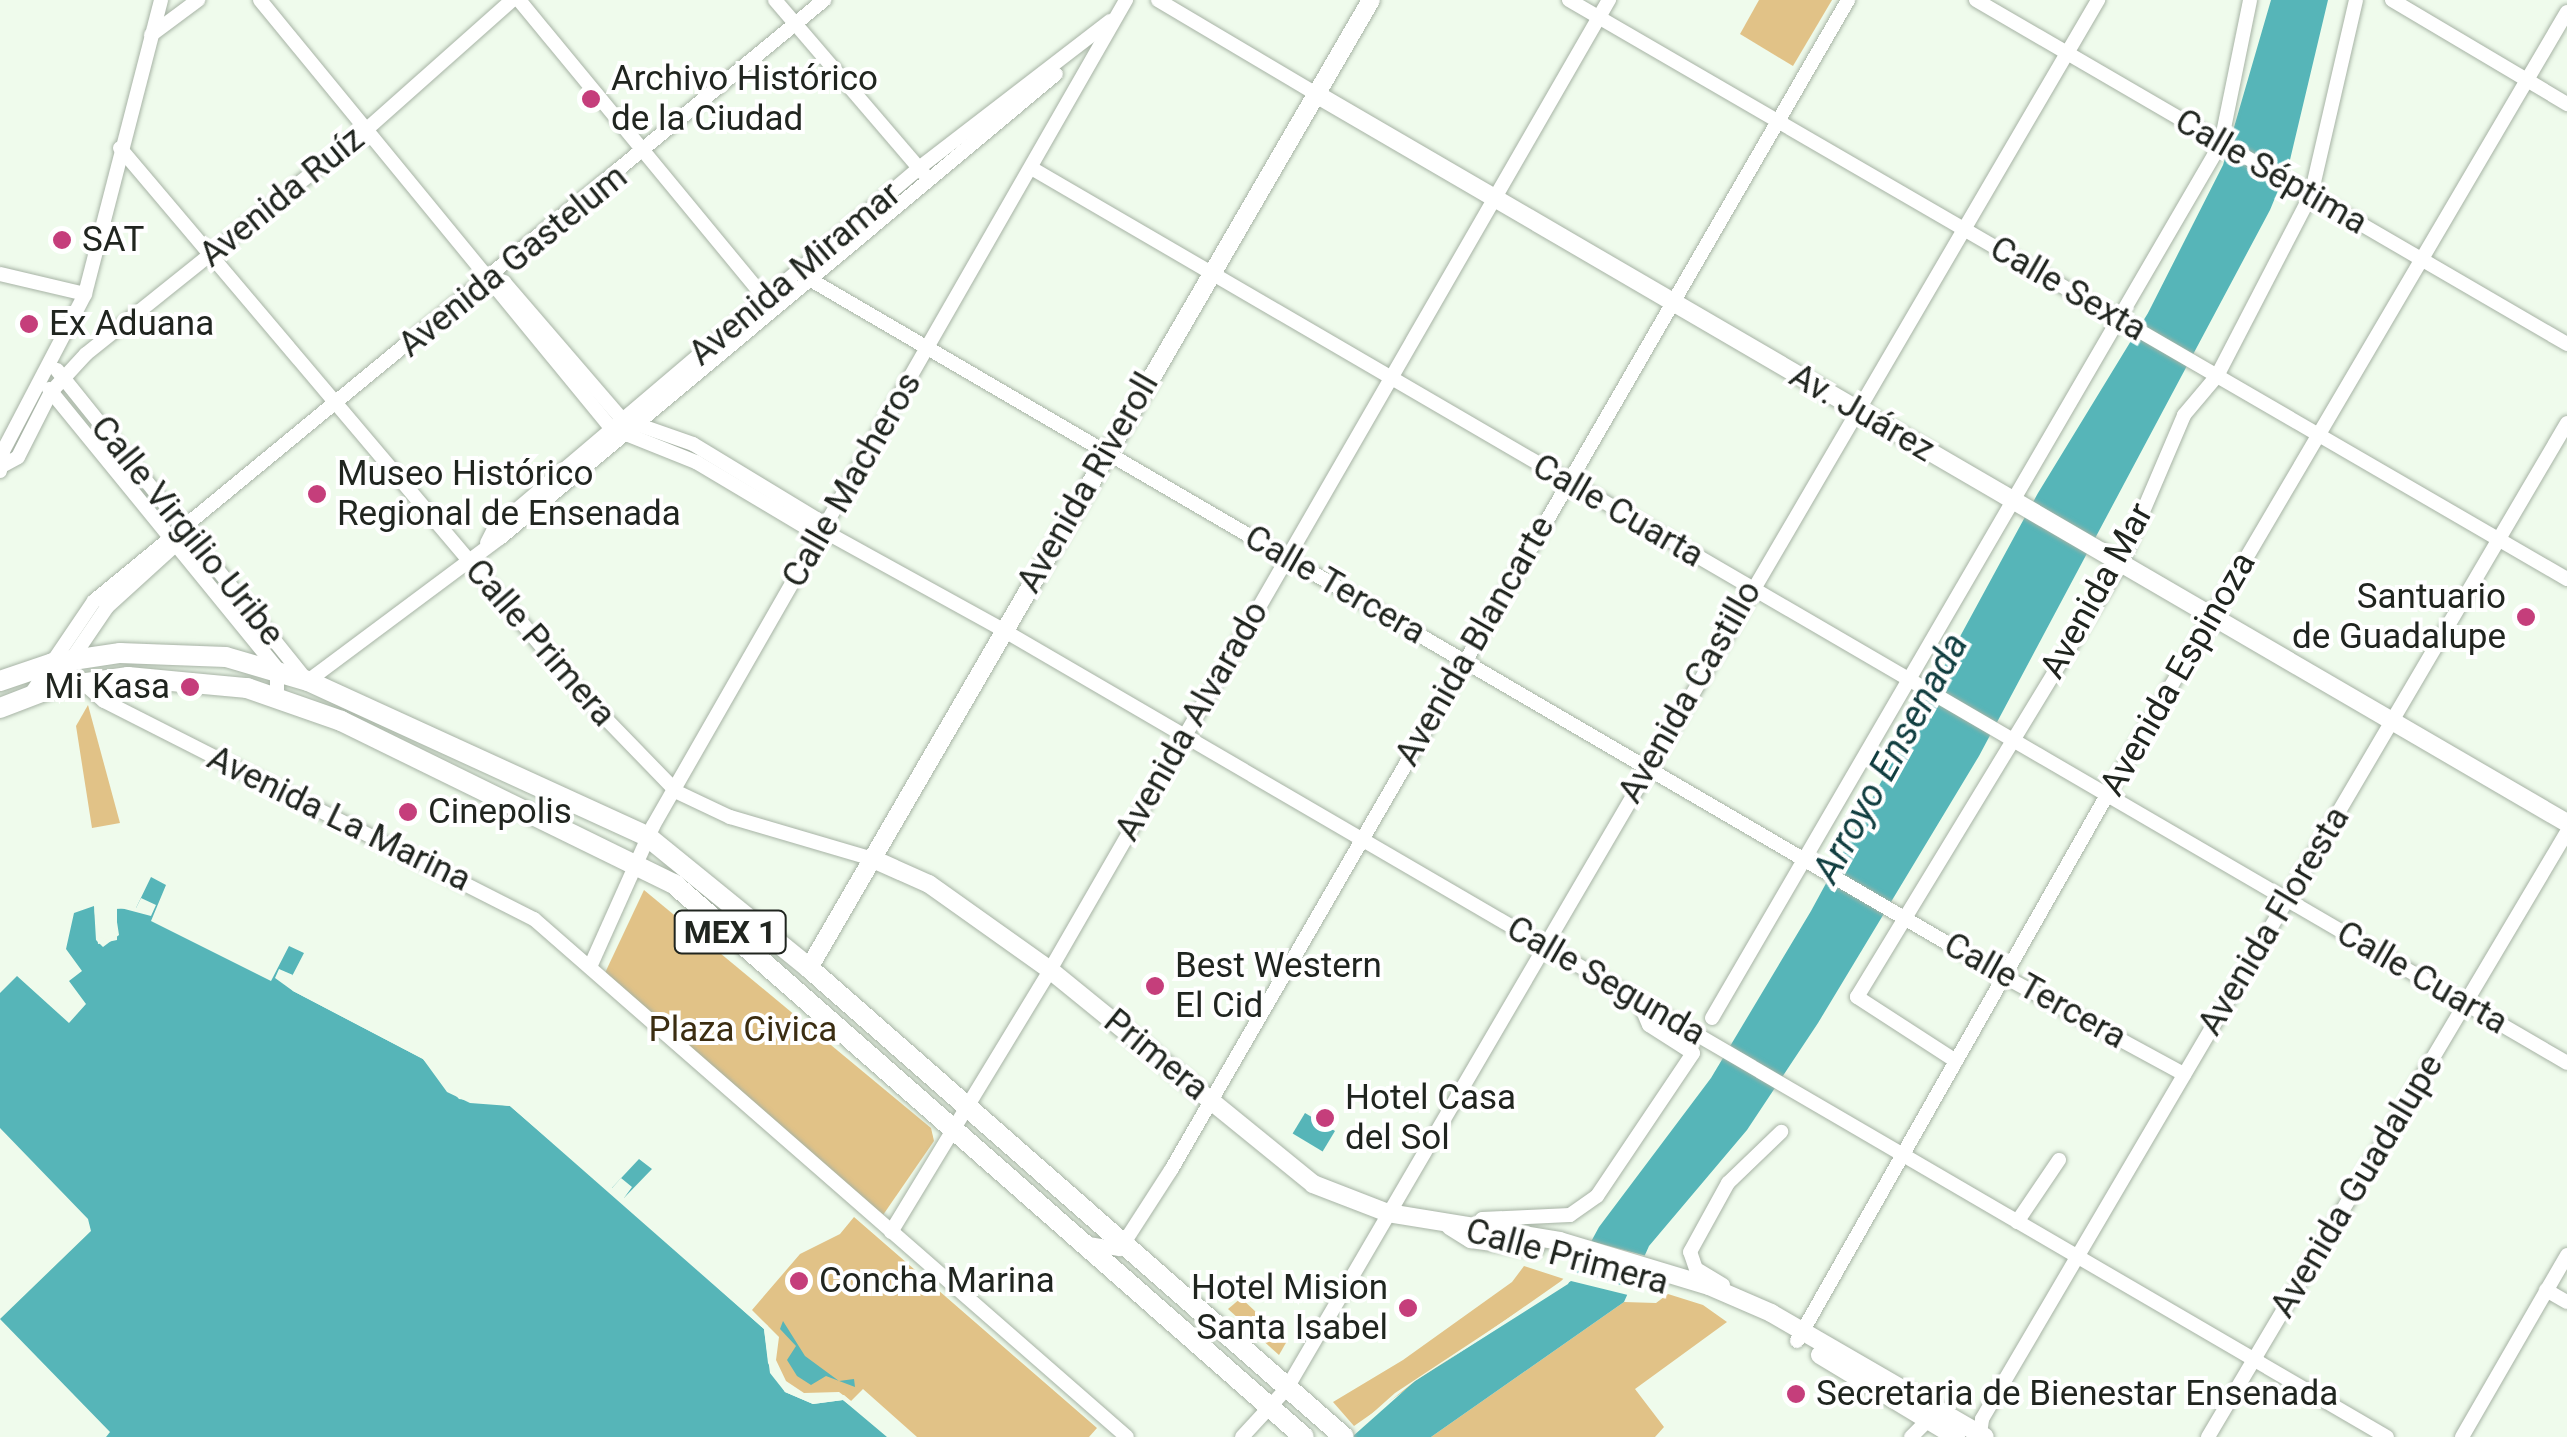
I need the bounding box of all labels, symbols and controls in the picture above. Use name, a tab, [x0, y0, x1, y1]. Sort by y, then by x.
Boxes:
place label: Archivo Histórico de la Ciudad	[611, 58, 878, 140]
marker: Archivo Histórico de la Ciudad	[580, 88, 602, 110]
street label: Calle Séptima	[2168, 100, 2374, 244]
street label: Avenida Ruíz	[191, 118, 373, 276]
street label: Avenida Gastelum	[390, 156, 636, 366]
street label: Avenida Miramar	[681, 173, 909, 375]
place label: SAT	[82, 219, 144, 261]
street label: Calle Sexta	[1982, 227, 2154, 351]
marker: SAT	[51, 229, 73, 251]
place label: Ex Aduana	[49, 303, 214, 345]
marker: Ex Aduana	[18, 313, 40, 335]
street label: Av. Juárez	[1782, 355, 1942, 471]
street label: Calle Macheros	[773, 365, 931, 595]
street label: Avenida Riveroll	[1008, 366, 1168, 600]
street label: Calle Virgilio Uribe	[81, 408, 293, 654]
street label: Calle Cuarta	[1525, 445, 1711, 577]
place label: Museo Histórico Regional de Ensenada	[337, 453, 681, 535]
marker: Museo Histórico Regional de Ensenada	[306, 483, 328, 505]
street label: Avenida Mar	[2032, 496, 2162, 686]
street label: Avenida Blancarte	[1386, 509, 1564, 773]
street label: Calle Tercera	[1237, 516, 1433, 654]
street label: Avenida Espinoza	[2091, 545, 2265, 803]
street label: Calle Primera	[456, 551, 624, 735]
street label: Avenida Castillo	[1609, 574, 1771, 810]
place label: Santuario de Guadalupe	[2292, 576, 2506, 658]
street label: Avenida Alvarado	[1106, 594, 1278, 848]
marker: Santuario de Guadalupe	[2515, 606, 2537, 628]
water label: Arroyo Ensenada	[1804, 625, 1978, 891]
place label: Mi Kasa	[44, 666, 170, 708]
marker: Mi Kasa	[179, 676, 201, 698]
street label: Avenida La Marina	[201, 737, 477, 901]
place label: Cinepolis	[428, 791, 572, 833]
street label: Avenida Floresta	[2189, 799, 2359, 1043]
marker: Cinepolis	[397, 801, 419, 823]
road number: MEX 1	[672, 905, 788, 959]
street label: Calle Segunda	[1499, 907, 1713, 1055]
street label: Calle Cuarta	[2329, 912, 2515, 1044]
street label: Calle Tercera	[1936, 924, 2134, 1058]
place label: Best Western El Cid	[1175, 945, 1382, 1027]
marker: Best Western El Cid	[1144, 975, 1166, 997]
street label: Primera	[1095, 1000, 1217, 1110]
park label: Plaza Civica	[649, 1009, 837, 1051]
street label: Avenida Guadalupe	[2262, 1047, 2452, 1325]
place label: Hotel Casa del Sol	[1345, 1077, 1516, 1159]
marker: Hotel Casa del Sol	[1314, 1107, 1336, 1129]
street label: Calle Primera	[1461, 1210, 1673, 1304]
place label: Concha Marina	[819, 1260, 1055, 1302]
place label: Hotel Mision Santa Isabel	[1191, 1267, 1388, 1349]
marker: Concha Marina	[788, 1270, 810, 1292]
marker: Hotel Mision Santa Isabel	[1397, 1297, 1419, 1319]
place label: Secretaria de Bienestar Ensenada	[1816, 1373, 2338, 1415]
marker: Secretaria de Bienestar Ensenada	[1785, 1383, 1807, 1405]

